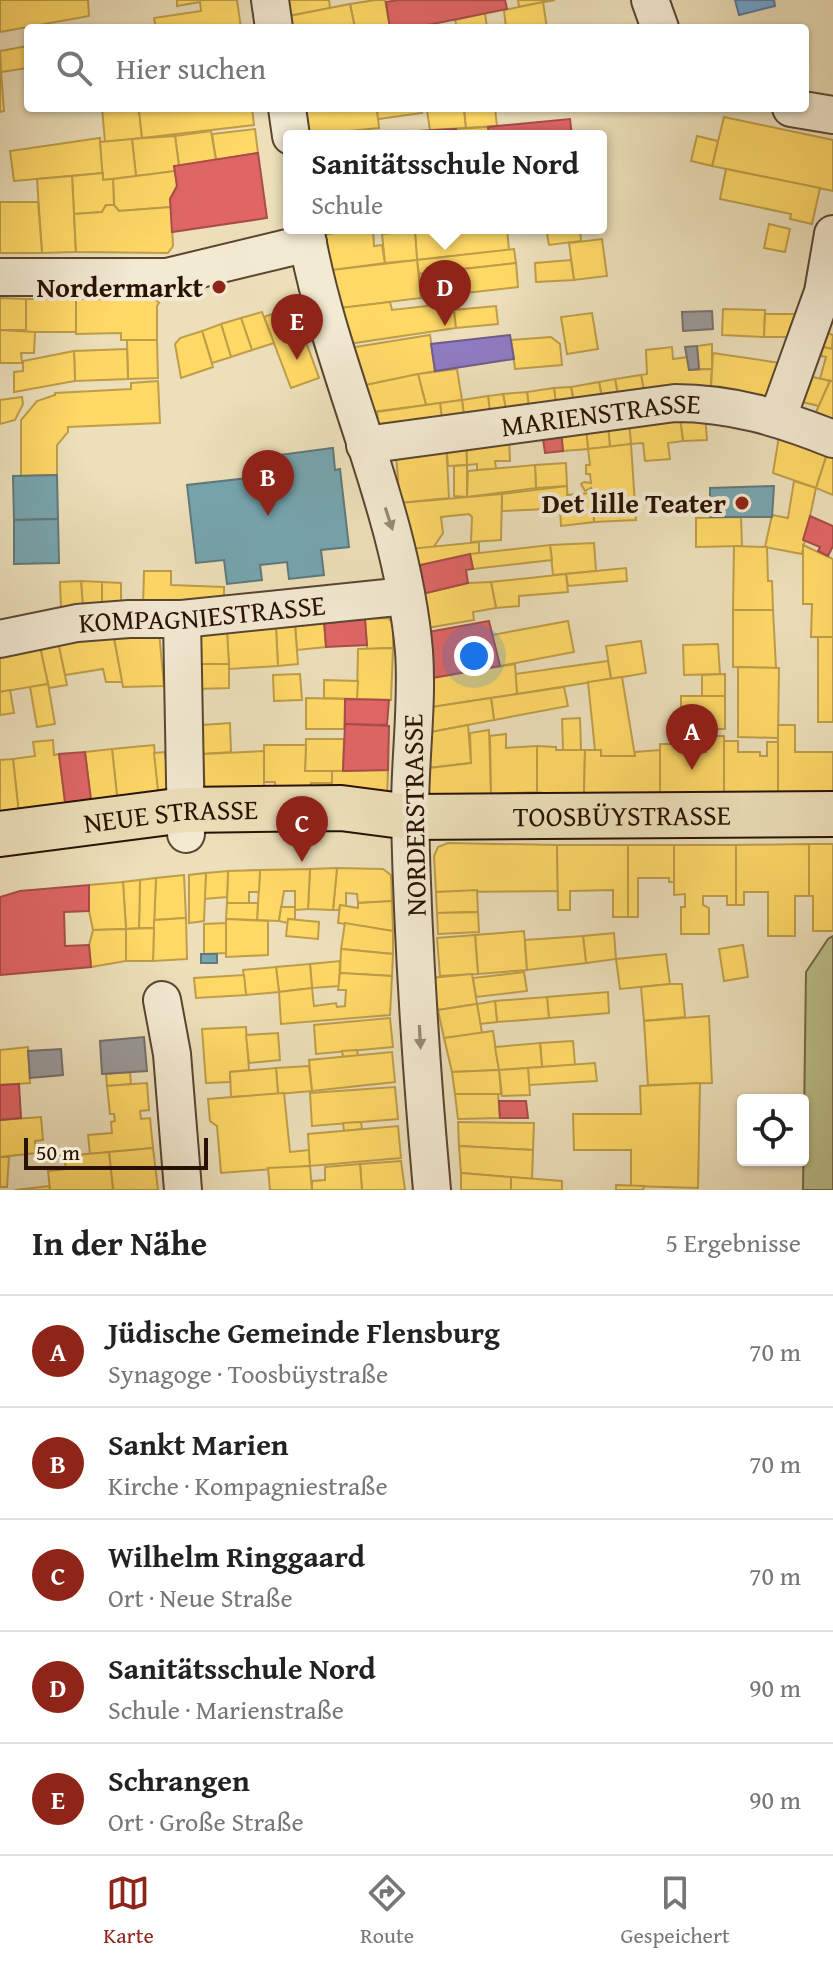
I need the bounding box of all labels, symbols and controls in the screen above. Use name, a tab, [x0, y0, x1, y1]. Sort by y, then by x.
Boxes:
search box	[24, 24, 809, 112]
icon: search	[52, 46, 96, 90]
text: Hier suchen	[116, 46, 266, 90]
popup	[283, 130, 607, 234]
text: Sanitätsschule Nord	[311, 141, 579, 185]
text: Schule	[311, 185, 383, 224]
pin: D	[419, 260, 471, 326]
place label: Nordermarkt	[36, 266, 203, 307]
marker: Nordermarkt	[210, 278, 228, 296]
pin: E	[271, 294, 323, 360]
street label: MARIENSTRASSE	[498, 382, 702, 446]
pin: B	[242, 450, 294, 516]
place label: Det lille Teater	[542, 482, 726, 523]
marker: Det lille Teater	[733, 494, 751, 512]
one-way arrow	[383, 508, 396, 532]
street label: KOMPAGNIESTRASSE	[77, 583, 327, 643]
your location	[454, 636, 494, 676]
pin: A	[666, 704, 718, 770]
street label: NORDERSTRASSE	[391, 713, 436, 917]
street label: NEUE STRASSE	[81, 788, 258, 843]
street label: TOOSBÜYSTRASSE	[513, 794, 731, 836]
pin: C	[276, 796, 328, 862]
one-way arrow	[414, 1024, 427, 1050]
map controls	[737, 1094, 809, 1166]
button: locate	[737, 1094, 809, 1166]
scale bar	[24, 1134, 208, 1170]
text: 50 m	[36, 1136, 80, 1168]
text: In der Nähe	[32, 1218, 207, 1267]
text: 5 Ergebnisse	[666, 1223, 801, 1262]
text: Jüdische Gemeinde Flensburg	[108, 1310, 500, 1354]
text: A	[50, 1332, 66, 1371]
text: 70 m	[749, 1332, 801, 1371]
text: Synagoge · Toosbüystraße	[108, 1354, 388, 1393]
text: Sankt Marien	[108, 1422, 289, 1466]
text: B	[50, 1444, 66, 1483]
text: 70 m	[749, 1444, 801, 1483]
text: Kirche · Kompagniestraße	[108, 1466, 388, 1505]
text: Wilhelm Ringgaard	[108, 1534, 365, 1578]
text: C	[51, 1556, 65, 1595]
text: 70 m	[749, 1556, 801, 1595]
text: Ort · Neue Straße	[108, 1578, 293, 1617]
text: Sanitätsschule Nord	[108, 1646, 376, 1690]
text: D	[50, 1668, 66, 1707]
text: 90 m	[749, 1668, 801, 1707]
text: Schule · Marienstraße	[108, 1690, 344, 1729]
text: Schrangen	[108, 1758, 250, 1802]
text: E	[51, 1780, 65, 1819]
text: 90 m	[749, 1780, 801, 1819]
text: Ort · Große Straße	[108, 1802, 304, 1841]
tab: Karte	[103, 1871, 154, 1951]
tab: Route	[360, 1871, 414, 1951]
tab: Gespeichert	[620, 1871, 730, 1951]

